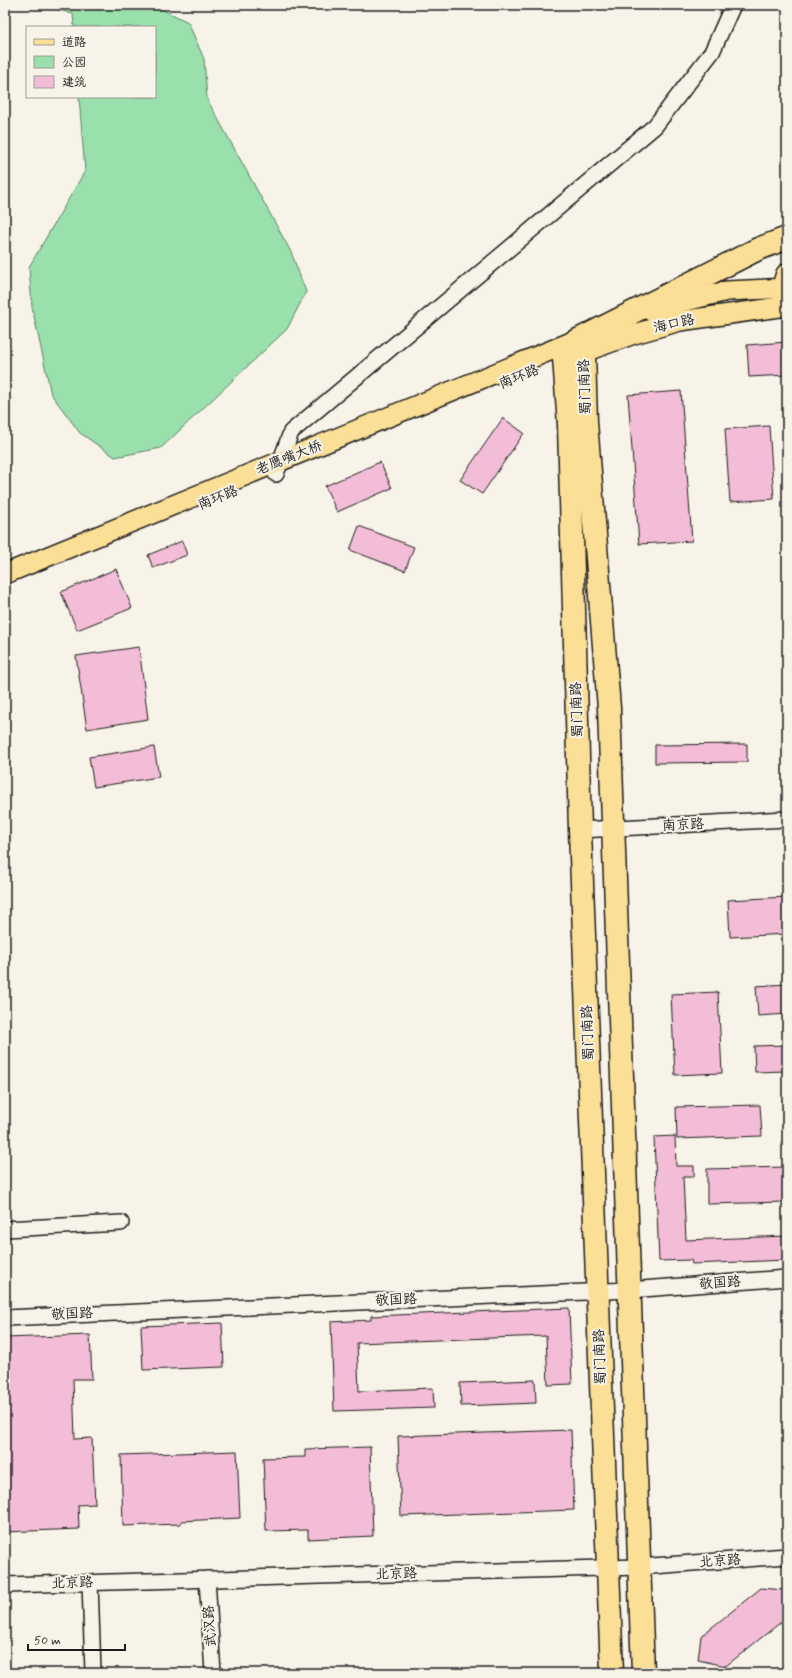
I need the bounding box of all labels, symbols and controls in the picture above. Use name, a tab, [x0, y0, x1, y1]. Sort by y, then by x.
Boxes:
legend	[26, 26, 156, 98]
text: 道路	[62, 35, 86, 51]
text: 公园	[62, 55, 86, 71]
text: 建筑	[62, 75, 86, 91]
street label: 海口路	[652, 311, 696, 337]
street label: 蜀门南路	[575, 359, 595, 415]
street label: 南环路	[496, 361, 542, 393]
street label: 老鹰嘴大桥	[253, 437, 325, 479]
street label: 南环路	[195, 482, 241, 514]
street label: 蜀门南路	[567, 682, 587, 738]
street label: 南京路	[662, 815, 704, 835]
street label: 蜀门南路	[578, 1005, 598, 1061]
street label: 敬国路	[698, 1273, 742, 1293]
street label: 敬国路	[375, 1290, 417, 1310]
street label: 敬国路	[51, 1304, 93, 1324]
street label: 蜀门南路	[590, 1329, 610, 1385]
street label: 北京路	[698, 1551, 742, 1571]
street label: 北京路	[375, 1564, 417, 1584]
street label: 北京路	[51, 1573, 93, 1593]
street label: 武汉路	[200, 1604, 220, 1648]
scale bar	[28, 1626, 125, 1652]
text: 50 m	[34, 1633, 61, 1649]

